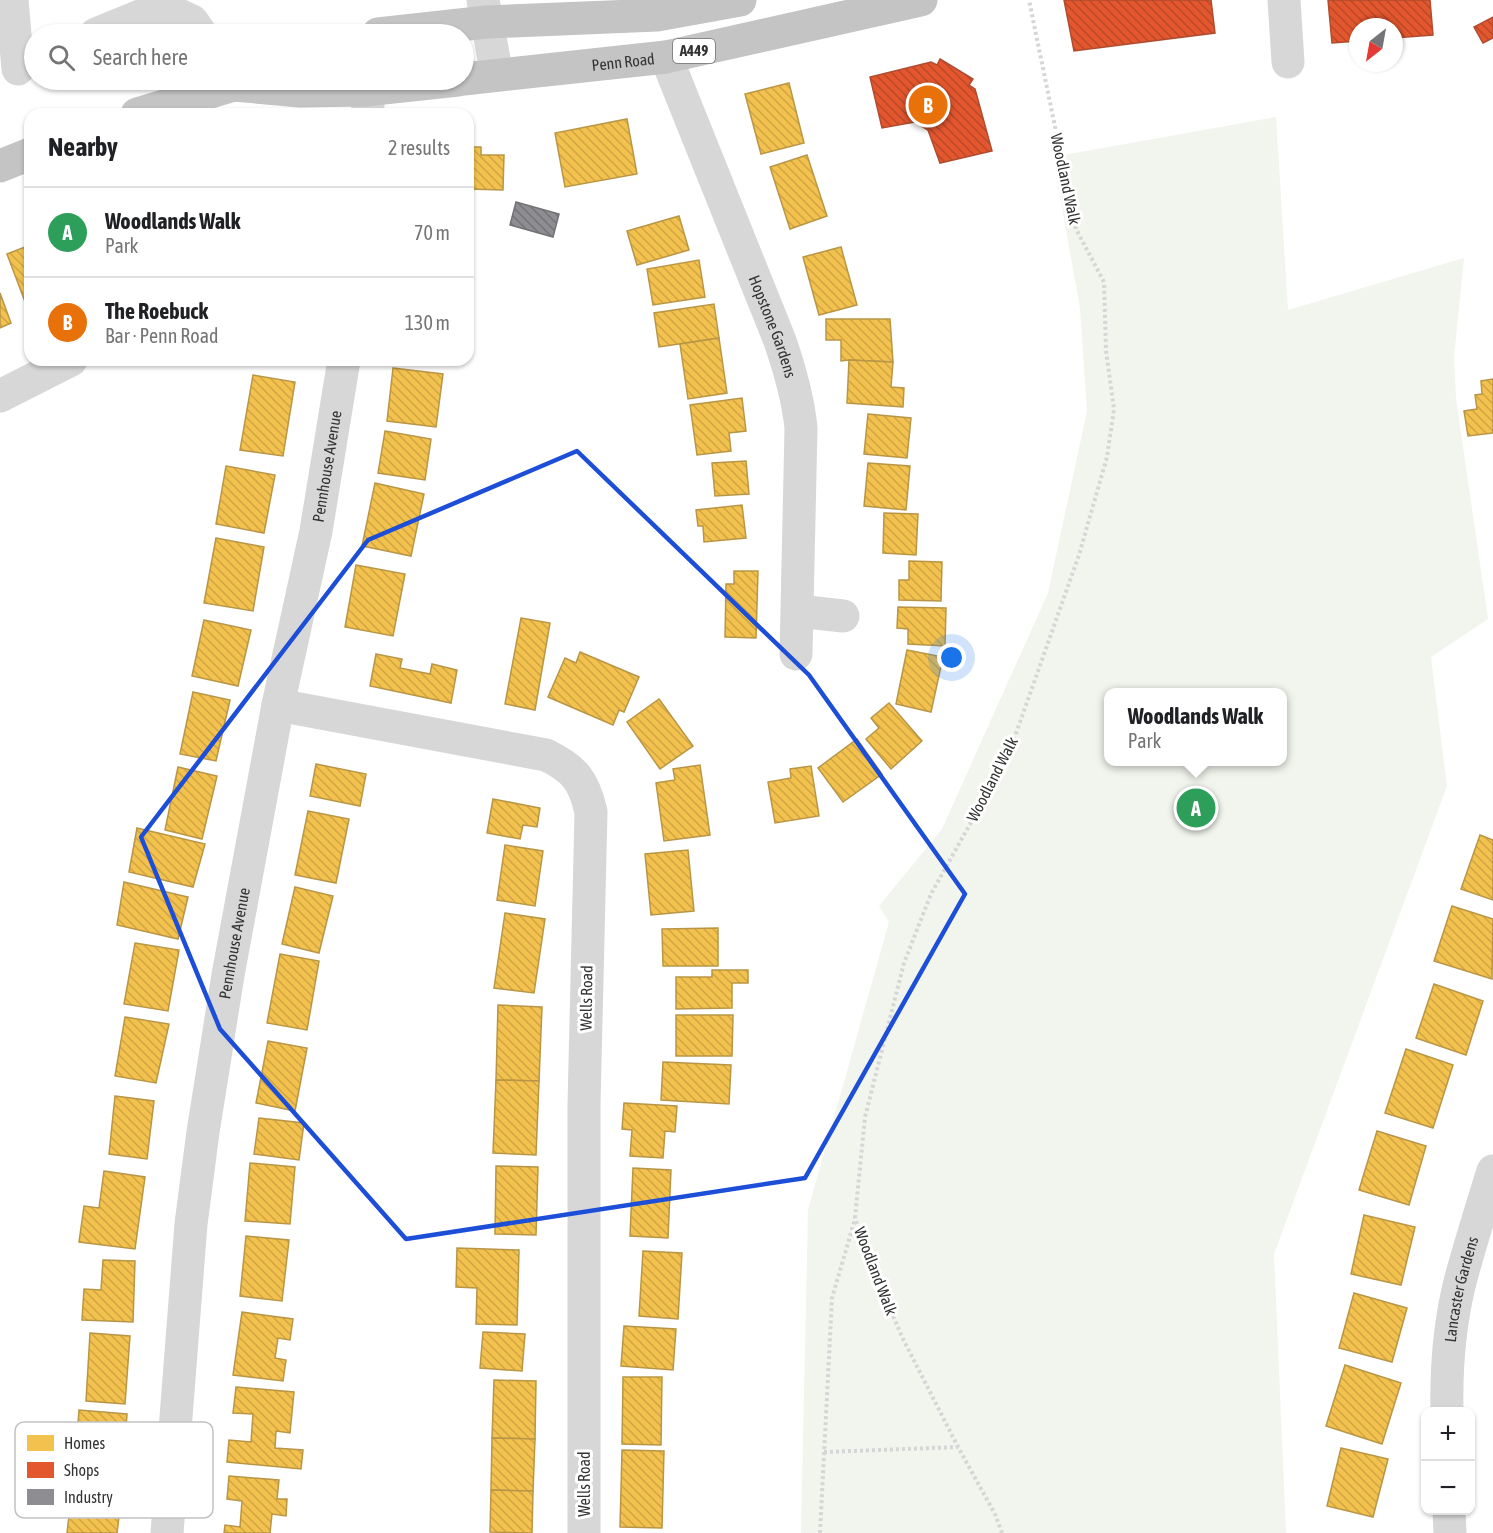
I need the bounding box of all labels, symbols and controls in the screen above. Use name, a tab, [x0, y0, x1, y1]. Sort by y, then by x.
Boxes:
north arrow	[1349, 18, 1403, 72]
search box	[24, 24, 474, 90]
road number: A449	[673, 39, 715, 63]
icon: search	[45, 41, 78, 74]
text: Search here	[93, 44, 188, 70]
street label: Penn Road	[591, 49, 655, 74]
pin: B	[908, 82, 948, 128]
text: Nearby	[48, 132, 118, 162]
street label: Woodland Walk	[1048, 132, 1084, 226]
text: 2 results	[388, 136, 450, 159]
text: Woodlands Walk	[105, 208, 240, 234]
text: A	[63, 221, 72, 244]
text: 70 m	[414, 221, 450, 244]
text: Park	[105, 234, 138, 257]
street label: Hopstone Gardens	[746, 273, 800, 380]
text: The Roebuck	[105, 298, 208, 324]
text: B	[63, 311, 72, 334]
text: 130 m	[405, 311, 450, 334]
text: Bar · Penn Road	[105, 324, 218, 347]
street label: Pennhouse Avenue	[309, 409, 345, 523]
your location	[937, 643, 966, 672]
popup	[1104, 688, 1287, 766]
text: Woodlands Walk	[1128, 703, 1263, 729]
text: Park	[1128, 729, 1161, 752]
street label: Woodland Walk	[963, 734, 1021, 824]
pin: A	[1176, 786, 1216, 830]
street label: Pennhouse Avenue	[215, 886, 253, 1000]
street label: Wells Road	[576, 965, 596, 1031]
street label: Woodland Walk	[851, 1224, 901, 1318]
street label: Lancaster Gardens	[1441, 1234, 1482, 1343]
map controls	[1421, 1407, 1475, 1515]
button: +	[1421, 1407, 1475, 1461]
legend	[15, 1422, 213, 1518]
text: Homes	[64, 1434, 106, 1452]
street label: Wells Road	[575, 1451, 593, 1517]
text: Shops	[64, 1461, 100, 1480]
button: −	[1421, 1461, 1475, 1515]
text: Industry	[64, 1488, 113, 1507]

